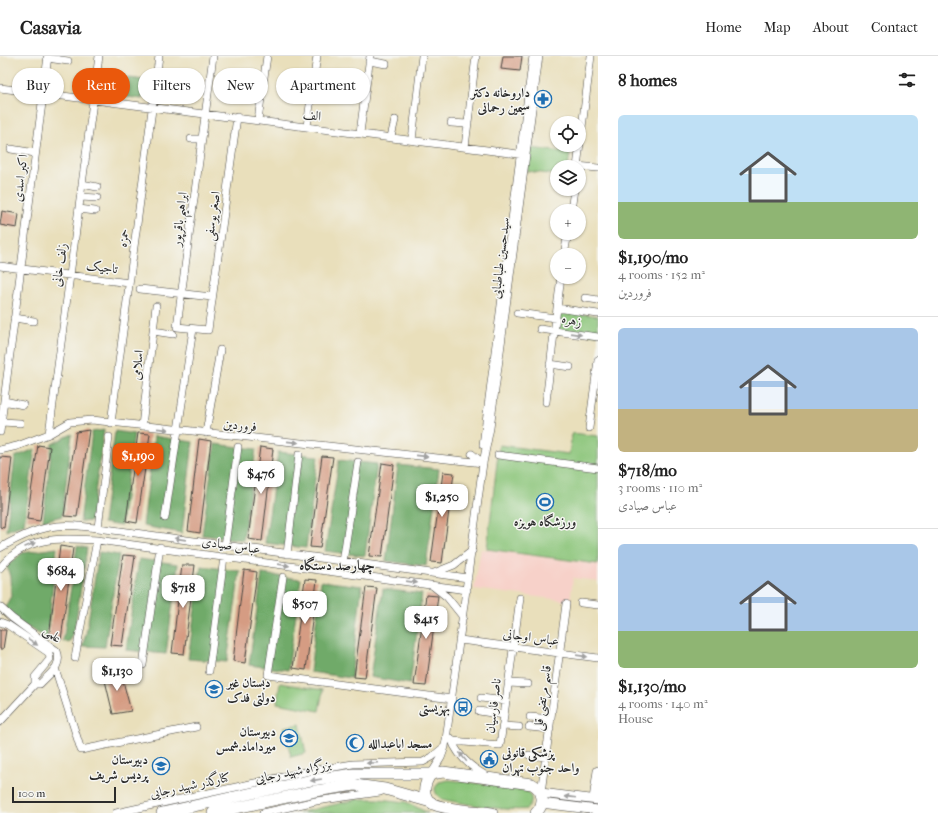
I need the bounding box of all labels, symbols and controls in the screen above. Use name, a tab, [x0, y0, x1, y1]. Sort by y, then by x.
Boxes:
text: Casavia	[20, 17, 81, 39]
text: Home	[705, 19, 742, 36]
text: Map	[764, 19, 791, 36]
text: About	[813, 19, 849, 36]
text: Contact	[871, 19, 918, 36]
chip: Buy	[12, 68, 64, 104]
chip: Rent	[72, 68, 130, 104]
chip: Filters	[138, 68, 205, 104]
chip: New	[213, 68, 268, 104]
chip: Apartment	[276, 68, 370, 104]
icon: filters	[896, 69, 918, 91]
text: 8 homes	[618, 70, 677, 90]
place label: داروخانه دکتر سیمین رحمانی	[469, 85, 530, 116]
pharmacy icon: داروخانه دکتر سیمین رحمانی	[533, 89, 553, 109]
street label: الف	[302, 106, 322, 124]
map controls	[550, 116, 586, 284]
button: locate	[550, 116, 586, 152]
icon: home	[732, 141, 804, 213]
street label: اکبر اسدی	[10, 153, 31, 203]
button: layers	[550, 160, 586, 196]
street label: اصغر یوسفی	[201, 190, 226, 242]
street label: ابراهیم باقرپور	[168, 191, 196, 250]
button: +	[550, 204, 586, 240]
street label: سیدحسین طباطبایی	[488, 216, 513, 300]
street label: حمزه	[114, 228, 133, 248]
street label: زلف خانی	[49, 242, 70, 288]
text: $1,190/mo	[618, 247, 688, 267]
button: −	[550, 248, 586, 284]
street label: تاجیک	[85, 258, 119, 276]
text: 4 rooms · 152 m²	[618, 267, 705, 282]
text: فروردین	[618, 285, 652, 300]
street label: زهره	[560, 310, 584, 331]
one-way arrow	[570, 331, 582, 337]
street label: اسلامی	[128, 349, 147, 381]
icon: home	[732, 354, 804, 426]
street label: فروردین	[222, 416, 258, 435]
one-way arrow	[157, 425, 170, 432]
one-way arrow	[287, 439, 299, 446]
pin: $1,190	[105, 443, 171, 477]
text: $1,190	[121, 448, 155, 463]
one-way arrow	[416, 453, 428, 459]
text: $718/mo	[618, 460, 677, 480]
pin: $476	[237, 461, 285, 495]
text: $476	[247, 466, 275, 481]
text: 3 rooms · 110 m²	[618, 480, 702, 495]
pin: $1,250	[409, 484, 475, 518]
text: $1,250	[425, 489, 459, 504]
sports icon: ورزشگاه هویزه	[535, 492, 555, 512]
text: عباس صیادی	[618, 498, 677, 513]
place label: ورزشگاه هویزه	[514, 513, 576, 530]
street label: عباس صیادی	[201, 533, 261, 558]
one-way arrow	[174, 536, 186, 543]
one-way arrow	[25, 541, 37, 547]
district label: چهارصد دستگاه	[299, 556, 375, 575]
pin: $684	[37, 558, 85, 592]
one-way arrow	[278, 562, 290, 568]
text: $684	[47, 563, 75, 578]
icon: home	[732, 570, 804, 642]
pin: $718	[159, 575, 207, 609]
one-way arrow	[406, 579, 419, 585]
text: $718	[171, 580, 195, 595]
pin: $507	[281, 591, 329, 625]
text: $507	[292, 596, 318, 611]
pin: $415	[402, 606, 450, 640]
text: $415	[413, 611, 439, 626]
street label: علمی	[40, 622, 65, 647]
street label: عباس اوجانی	[502, 626, 560, 649]
one-way arrow	[28, 638, 38, 646]
one-way arrow	[576, 653, 588, 659]
pin: $1,130	[84, 658, 150, 692]
text: $1,130	[101, 663, 133, 678]
street label: قاسم مرتضی قلی	[530, 664, 560, 733]
place label: دبستان غیر دولتی فدک	[225, 675, 276, 707]
text: $1,130/mo	[618, 676, 686, 696]
street label: ناصر فارسیان	[482, 678, 505, 734]
school or university icon: دبستان غیر دولتی فدک	[204, 679, 224, 699]
text: 4 rooms · 140 m²	[618, 696, 708, 711]
bus stop icon: بهزیستی	[453, 697, 473, 717]
place label: بهزیستی	[419, 700, 450, 717]
text: House	[618, 711, 653, 726]
place label: دبیرستان میرداماد.شمس	[216, 724, 276, 755]
school or university icon: دبیرستان میرداماد.شمس	[279, 728, 299, 748]
mosque icon: مسجد اباعبدالله	[345, 733, 365, 753]
place label: مسجد اباعبدالله	[368, 736, 432, 752]
place label: پزشکی قانونی واحد جنوب تهران	[501, 745, 579, 777]
public building icon: پزشکی قانونی واحد جنوب تهران	[479, 749, 499, 769]
place label: دبیرستان پردیس شریف	[89, 752, 150, 784]
one-way arrow	[458, 752, 467, 762]
street label: بزرگراه شهید رجایی	[254, 755, 333, 787]
school or university icon: دبیرستان پردیس شریف	[151, 756, 171, 776]
one-way arrow	[366, 760, 378, 767]
street label: کنارگذر شهید رجایی	[148, 767, 232, 802]
one-way arrow	[310, 777, 323, 783]
scale bar	[12, 785, 116, 804]
text: 100 m	[18, 787, 46, 800]
one-way arrow	[564, 793, 576, 800]

